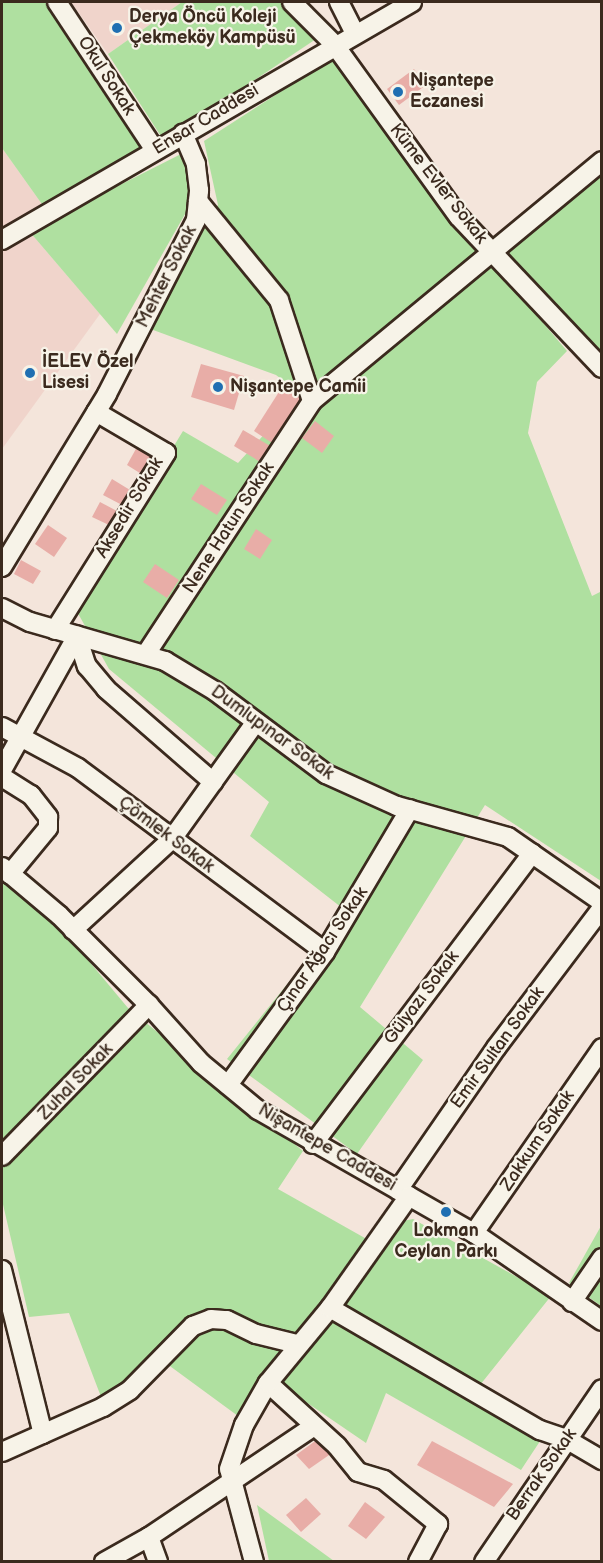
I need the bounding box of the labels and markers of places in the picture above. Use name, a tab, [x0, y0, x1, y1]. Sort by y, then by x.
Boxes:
place label: Derya Öncü Koleji Çekmeköy Kampüsü	[129, 7, 296, 50]
marker: Derya Öncü Koleji Çekmeköy Kampüsü	[110, 21, 124, 35]
place label: Nişantepe Eczanesi	[410, 71, 494, 113]
marker: Nişantepe Eczanesi	[391, 85, 405, 99]
place label: İELEV Özel Lisesi	[42, 352, 134, 394]
marker: İELEV Özel Lisesi	[23, 366, 37, 380]
place label: Nişantepe Camii	[230, 376, 366, 398]
marker: Nişantepe Camii	[211, 380, 225, 394]
marker: Lokman Ceylan Parkı	[439, 1205, 453, 1219]
place label: Lokman Ceylan Parkı	[395, 1221, 497, 1264]

